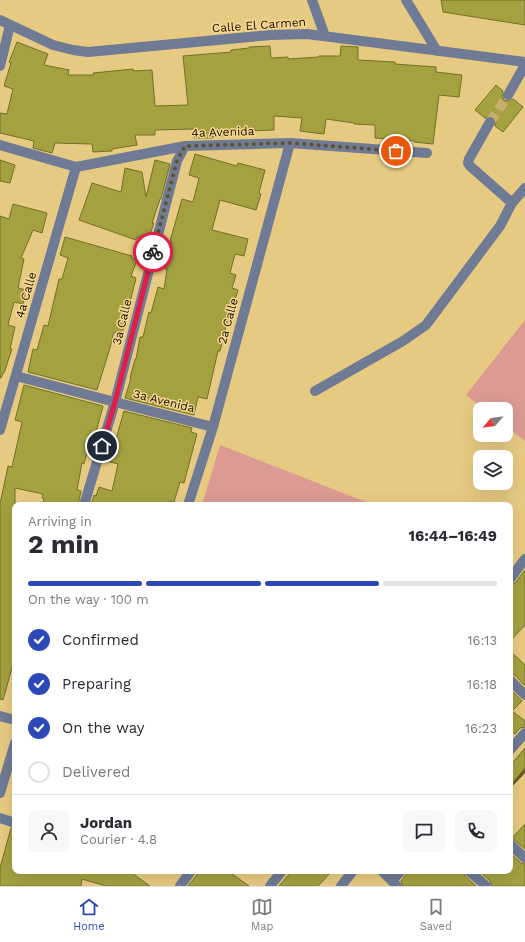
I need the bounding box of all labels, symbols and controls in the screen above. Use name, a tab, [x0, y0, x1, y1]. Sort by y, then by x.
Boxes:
street label: Calle El Carmen	[212, 15, 306, 35]
street label: 4a Avenida	[191, 124, 255, 140]
pin	[379, 134, 413, 168]
icon: bag	[385, 140, 407, 162]
courier	[133, 232, 173, 272]
icon: bike	[142, 241, 164, 263]
street label: 4a Calle	[13, 270, 39, 320]
street label: 2a Calle	[215, 296, 241, 345]
street label: 3a Calle	[110, 297, 134, 346]
street label: 3a Avenida	[132, 387, 196, 415]
north arrow	[473, 402, 513, 442]
map controls	[473, 402, 513, 490]
pin	[85, 429, 119, 463]
icon: home	[91, 435, 113, 457]
button: layers	[473, 450, 513, 490]
text: Arriving in	[28, 514, 92, 529]
text: 16:44–16:49	[408, 527, 497, 545]
text: 2 min	[28, 529, 99, 559]
text: On the way · 100 m	[28, 592, 149, 607]
icon: check	[28, 629, 50, 651]
text: Confirmed	[62, 631, 139, 649]
text: 16:13	[468, 633, 497, 648]
icon: check	[28, 673, 50, 695]
text: Preparing	[62, 675, 131, 693]
text: 16:18	[467, 677, 497, 692]
icon: check	[28, 717, 50, 739]
text: On the way	[62, 719, 144, 737]
text: 16:23	[465, 721, 497, 736]
text: Delivered	[62, 763, 130, 781]
button: person	[28, 810, 70, 852]
button: chat	[403, 810, 445, 852]
button: phone	[455, 810, 497, 852]
text: Jordan	[80, 814, 132, 832]
text: Courier · 4.8	[80, 832, 157, 847]
tab: Home	[73, 896, 105, 933]
tab: Map	[251, 896, 273, 933]
tab: Saved	[420, 896, 452, 933]

